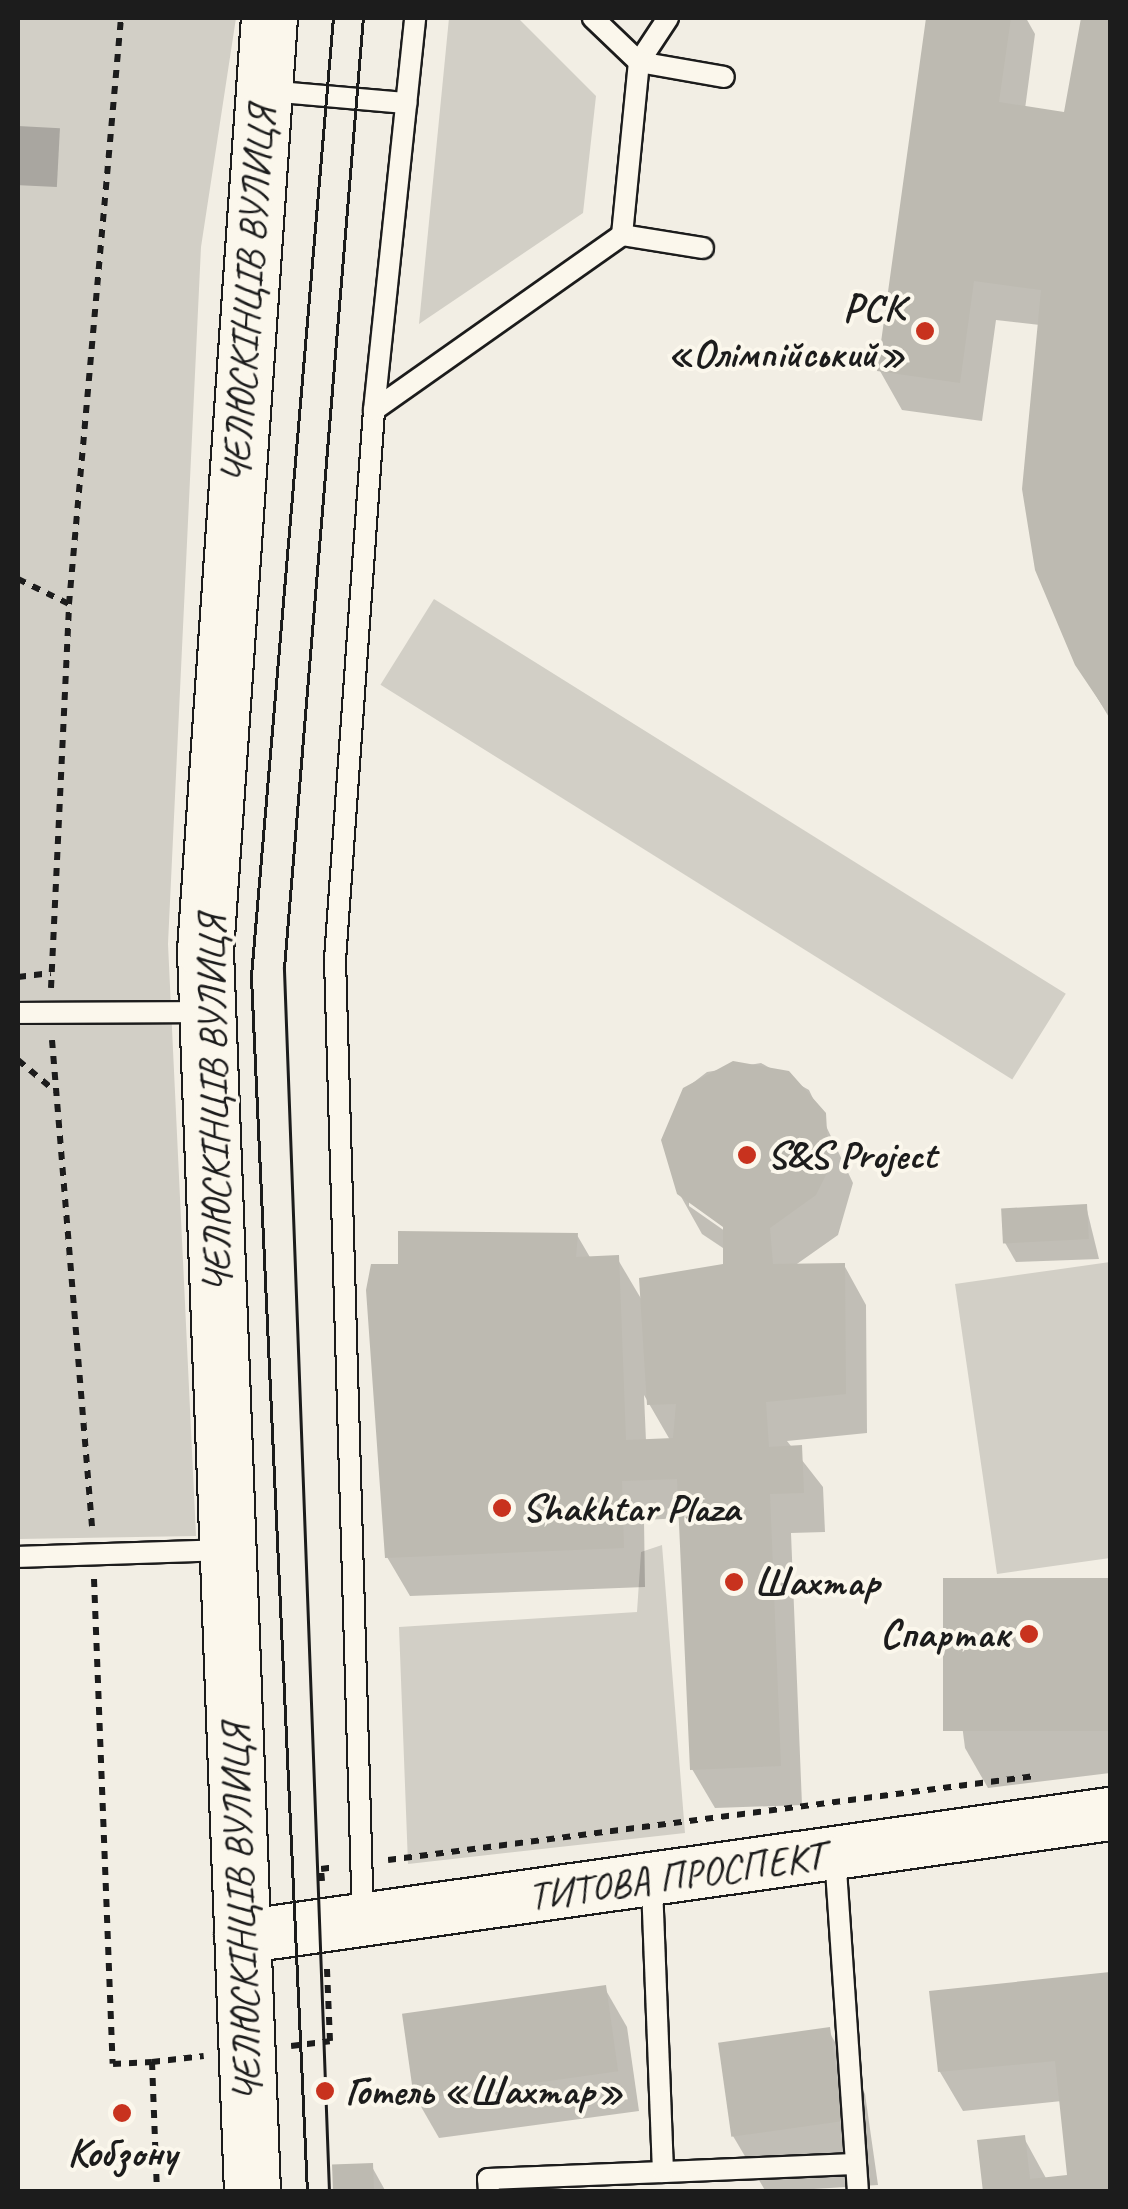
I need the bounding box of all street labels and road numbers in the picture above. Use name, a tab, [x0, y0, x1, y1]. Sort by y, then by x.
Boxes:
street label: ЧЕЛЮСКІНЦІВ ВУЛИЦЯ	[211, 105, 285, 485]
street label: ЧЕЛЮСКІНЦІВ ВУЛИЦЯ	[187, 915, 241, 1293]
street label: ЧЕЛЮСКІНЦІВ ВУЛИЦЯ	[210, 1723, 272, 2103]
street label: ТИТОВА ПРОСПЕКТ	[525, 1832, 827, 1920]

